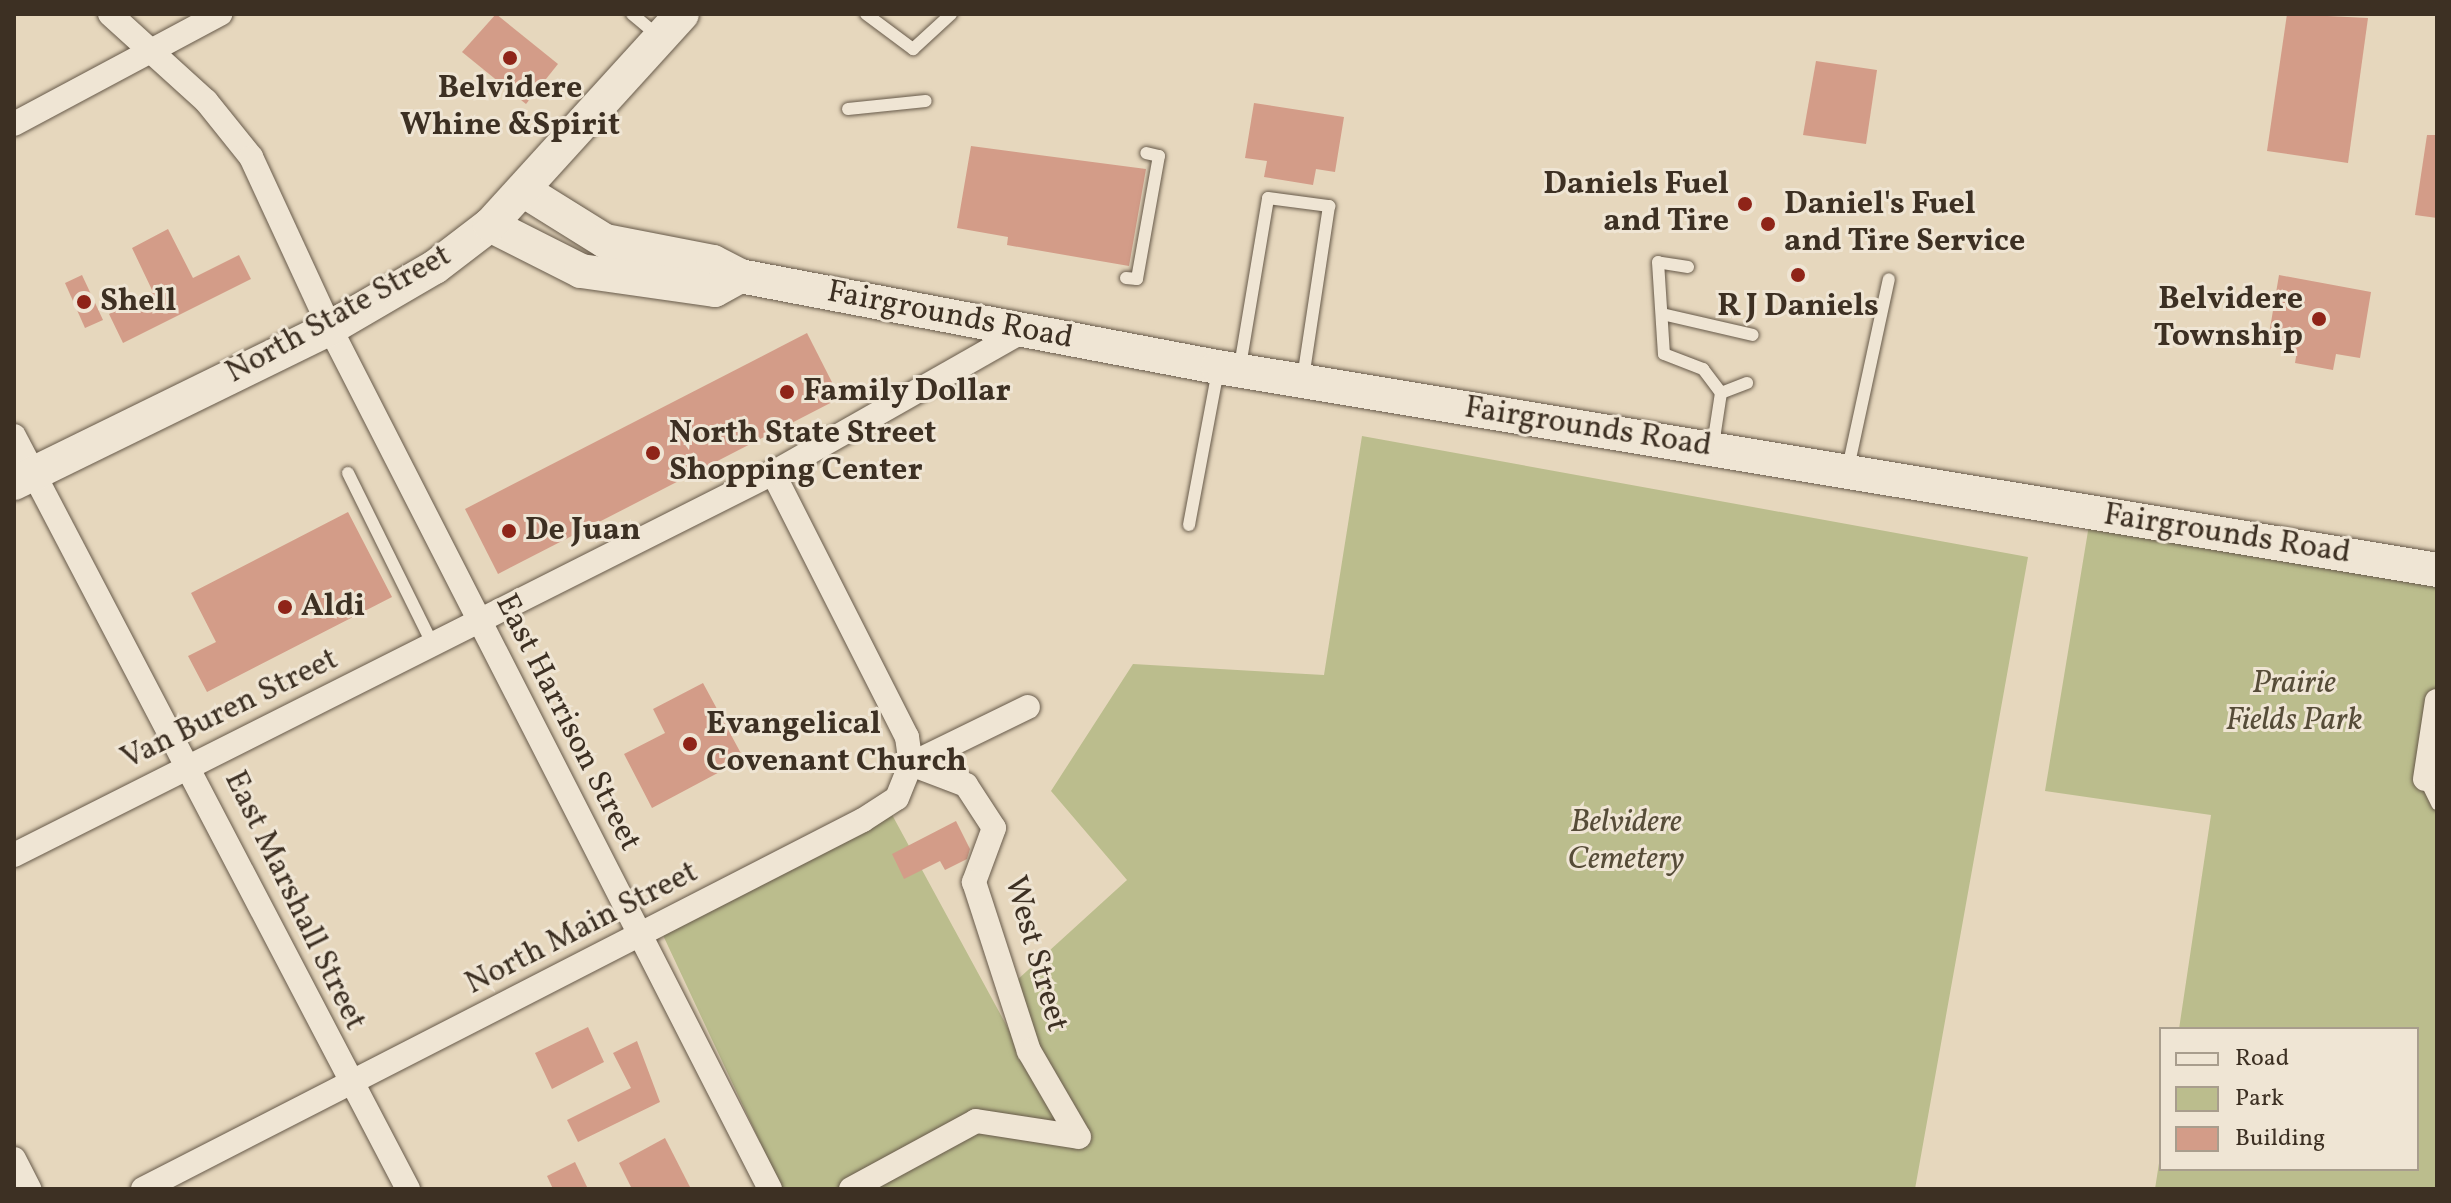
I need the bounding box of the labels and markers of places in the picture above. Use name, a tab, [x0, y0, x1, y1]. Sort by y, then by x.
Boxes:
marker: Belvidere Whine &Spirit	[501, 49, 519, 67]
place label: Belvidere Whine &Spirit	[400, 71, 620, 146]
place label: Daniels Fuel and Tire	[1543, 167, 1729, 242]
place label: Daniel's Fuel and Tire Service	[1784, 187, 2026, 262]
marker: Daniels Fuel and Tire	[1736, 195, 1754, 213]
marker: Daniel's Fuel and Tire Service	[1759, 215, 1777, 233]
marker: R J Daniels	[1789, 266, 1807, 284]
place label: Belvidere Township	[2154, 282, 2303, 357]
place label: Shell	[100, 283, 176, 321]
place label: R J Daniels	[1717, 288, 1879, 326]
marker: Shell	[75, 293, 93, 311]
marker: Belvidere Township	[2310, 310, 2328, 328]
place label: Family Dollar	[803, 373, 1011, 411]
marker: Family Dollar	[778, 383, 796, 401]
place label: North State Street Shopping Center	[669, 416, 936, 491]
marker: North State Street Shopping Center	[644, 444, 662, 462]
place label: De Juan	[525, 512, 641, 550]
marker: De Juan	[500, 522, 518, 540]
place label: Aldi	[301, 588, 365, 626]
marker: Aldi	[276, 598, 294, 616]
place label: Evangelical Covenant Church	[706, 707, 967, 782]
marker: Evangelical Covenant Church	[681, 735, 699, 753]

